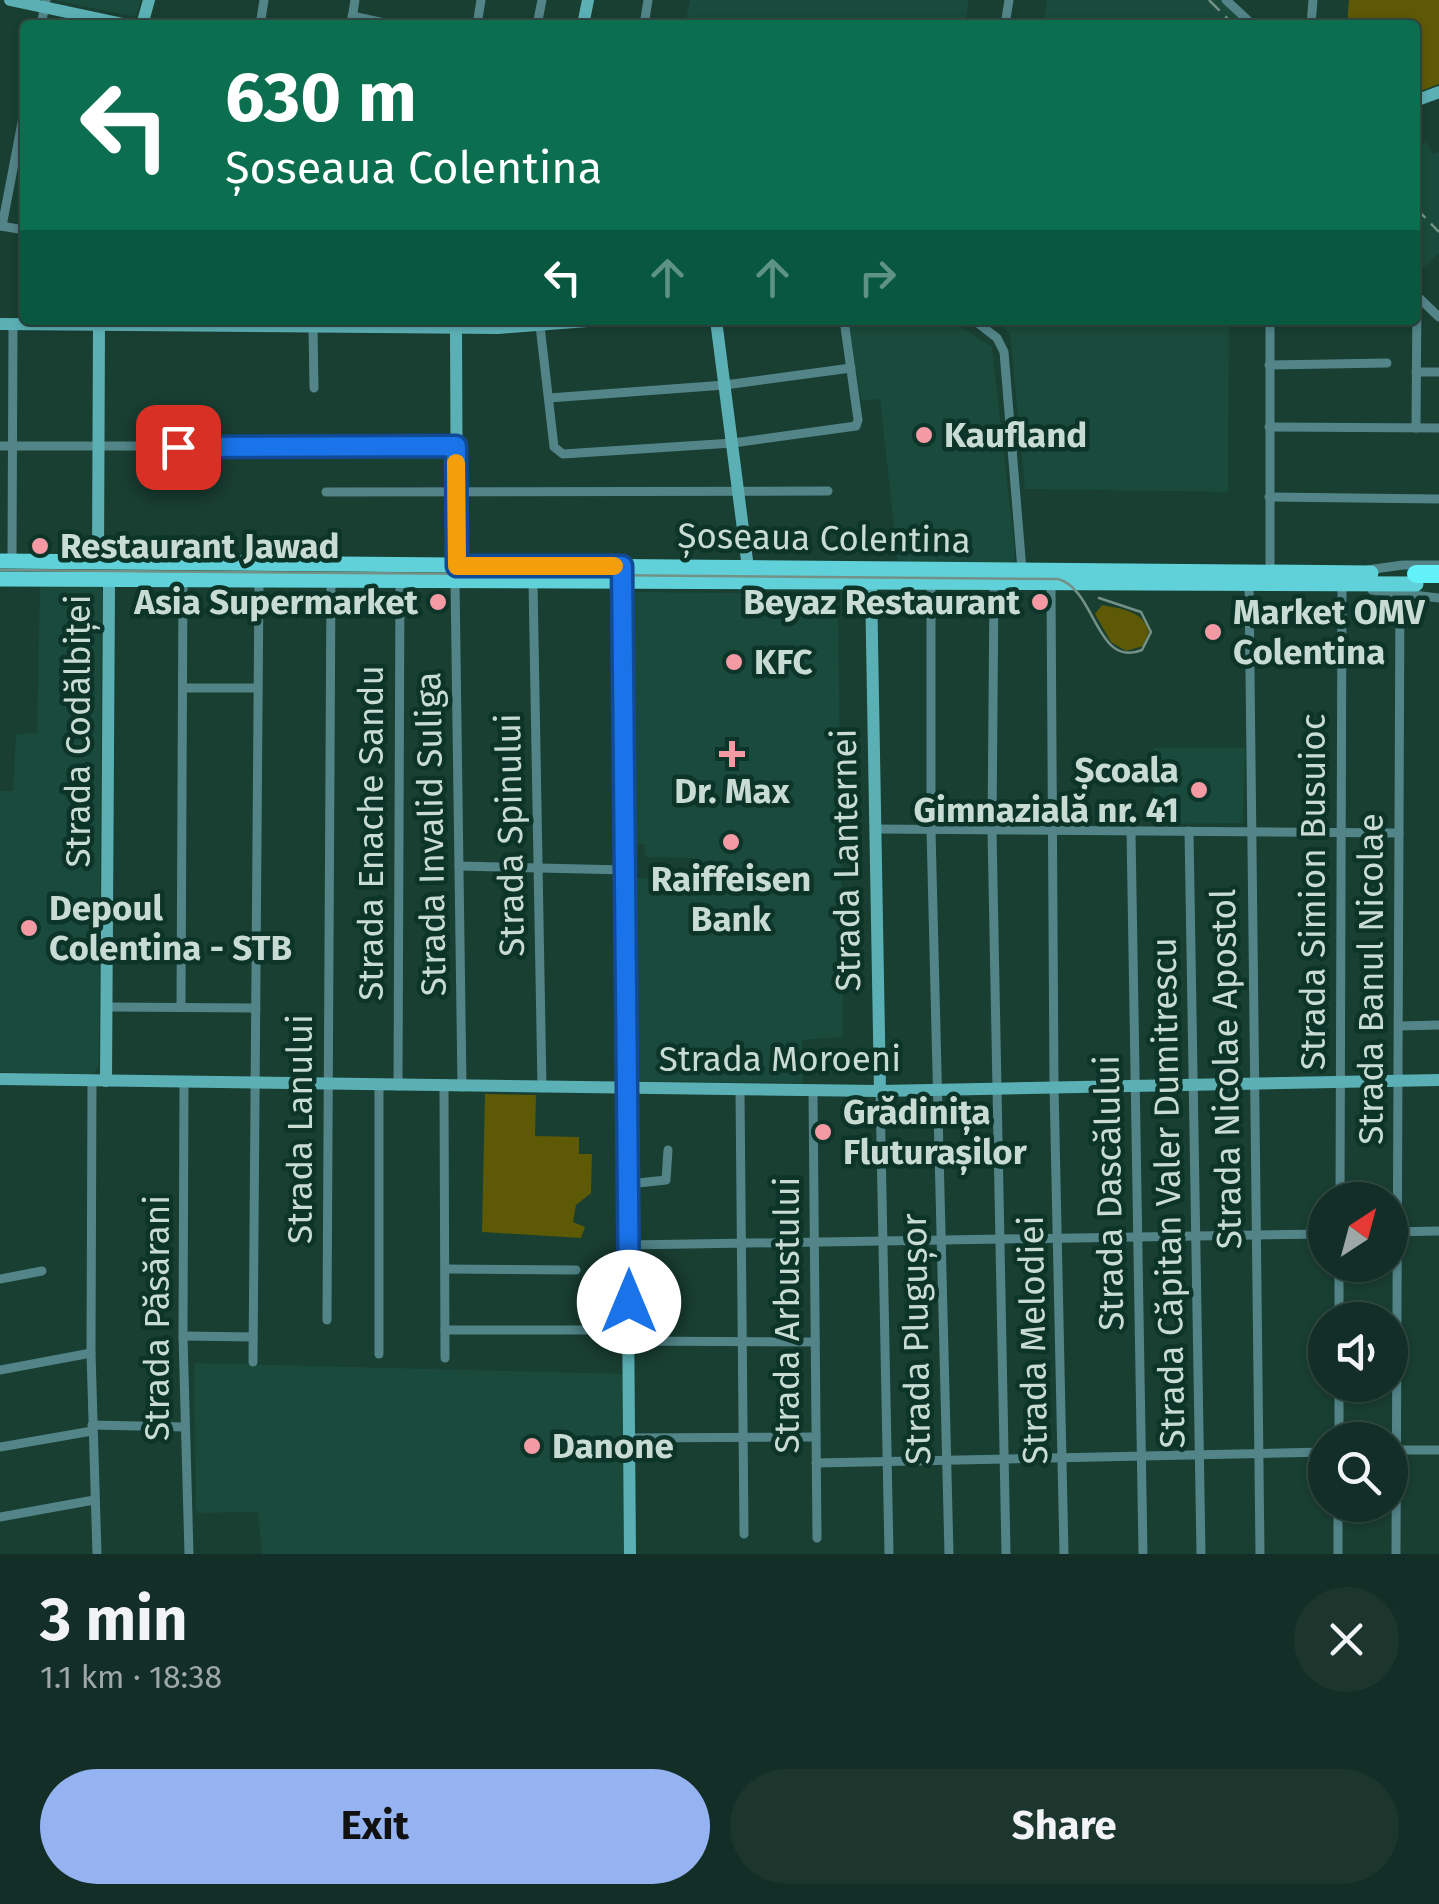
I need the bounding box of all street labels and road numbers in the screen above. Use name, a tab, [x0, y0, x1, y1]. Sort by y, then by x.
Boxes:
street label: Șoseaua Colentina	[677, 514, 971, 563]
street label: Strada Codălbiței	[57, 594, 100, 868]
street label: Strada Enache Sandu	[350, 665, 392, 1001]
street label: Strada Invalid Suliga	[407, 671, 455, 997]
street label: Strada Spinului	[487, 713, 533, 957]
street label: Strada Simion Busuioc	[1292, 714, 1334, 1070]
street label: Strada Lanternei	[823, 728, 869, 992]
street label: Strada Banul Nicolae	[1350, 813, 1392, 1145]
street label: Strada Nicolae Apostol	[1202, 888, 1250, 1250]
street label: Strada Căpitan Valer Dumitrescu	[1143, 937, 1193, 1449]
street label: Strada Lanului	[279, 1014, 321, 1244]
street label: Strada Moroeni	[659, 1038, 901, 1080]
street label: Strada Dascălului	[1086, 1055, 1132, 1331]
street label: Strada Arbustului	[766, 1177, 808, 1453]
street label: Strada Păsărani	[136, 1195, 178, 1441]
street label: Strada Plugușor	[893, 1212, 940, 1465]
street label: Strada Melodiei	[1010, 1215, 1056, 1465]

